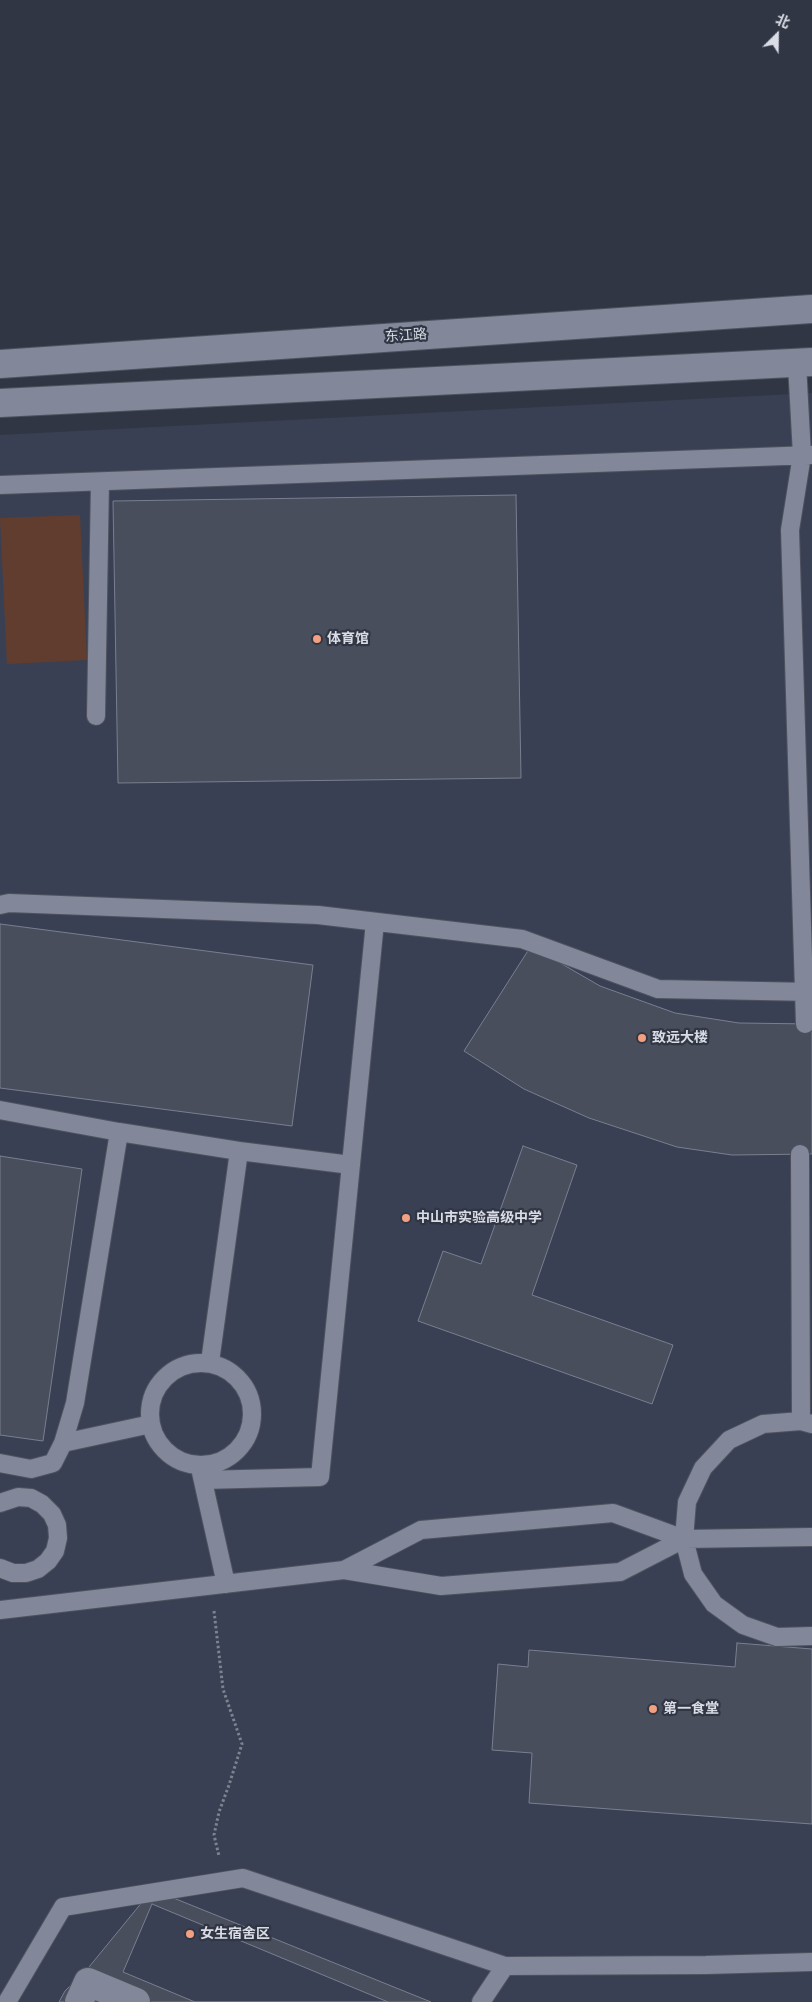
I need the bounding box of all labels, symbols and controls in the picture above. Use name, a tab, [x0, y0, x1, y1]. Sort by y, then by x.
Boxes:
north arrow	[752, 10, 802, 60]
text: 北	[773, 10, 793, 32]
street label: 东江路	[384, 326, 428, 346]
place label: 体育馆	[327, 631, 369, 647]
marker: 体育馆	[311, 633, 323, 645]
place label: 致远大楼	[652, 1030, 708, 1046]
marker: 致远大楼	[636, 1032, 648, 1044]
place label: 中山市实验高级中学	[416, 1210, 542, 1226]
marker: 中山市实验高级中学	[400, 1212, 412, 1224]
place label: 第一食堂	[663, 1701, 719, 1717]
marker: 第一食堂	[647, 1703, 659, 1715]
place label: 女生宿舍区	[200, 1926, 270, 1942]
marker: 女生宿舍区	[184, 1928, 196, 1940]

